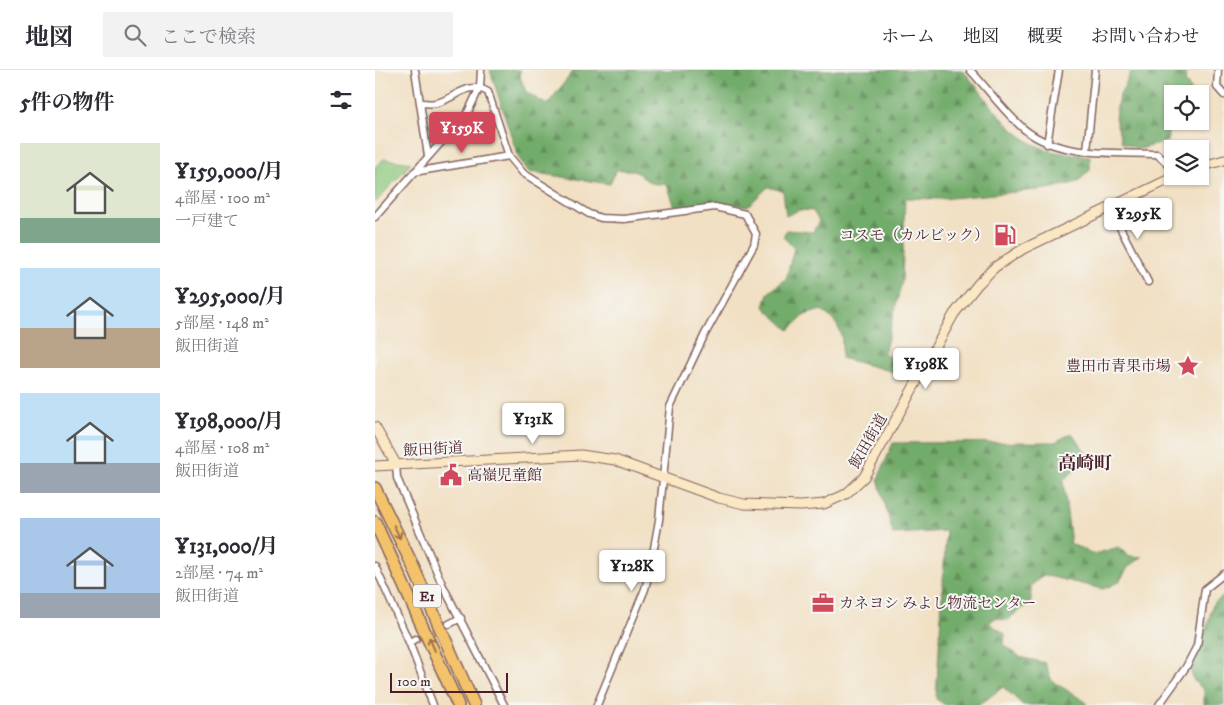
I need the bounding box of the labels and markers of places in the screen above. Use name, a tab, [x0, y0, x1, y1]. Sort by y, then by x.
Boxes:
pin: ¥159K	[427, 112, 497, 154]
pin: ¥295K	[1103, 198, 1173, 240]
fuel station icon: コスモ（カルビック）	[992, 222, 1018, 248]
place label: コスモ（カルビック）	[840, 226, 989, 245]
pin: ¥198K	[891, 348, 961, 390]
place icon: 豊田市青果市場	[1175, 353, 1201, 379]
place label: 豊田市青果市場	[1066, 357, 1171, 376]
pin: ¥131K	[498, 402, 568, 445]
public building icon: 高嶺児童館	[438, 462, 464, 488]
place label: 高嶺児童館	[467, 466, 542, 485]
pin: ¥128K	[597, 550, 667, 592]
office icon: カネヨシ みよし物流センター	[810, 590, 836, 616]
place label: カネヨシ みよし物流センター	[839, 594, 1037, 613]

